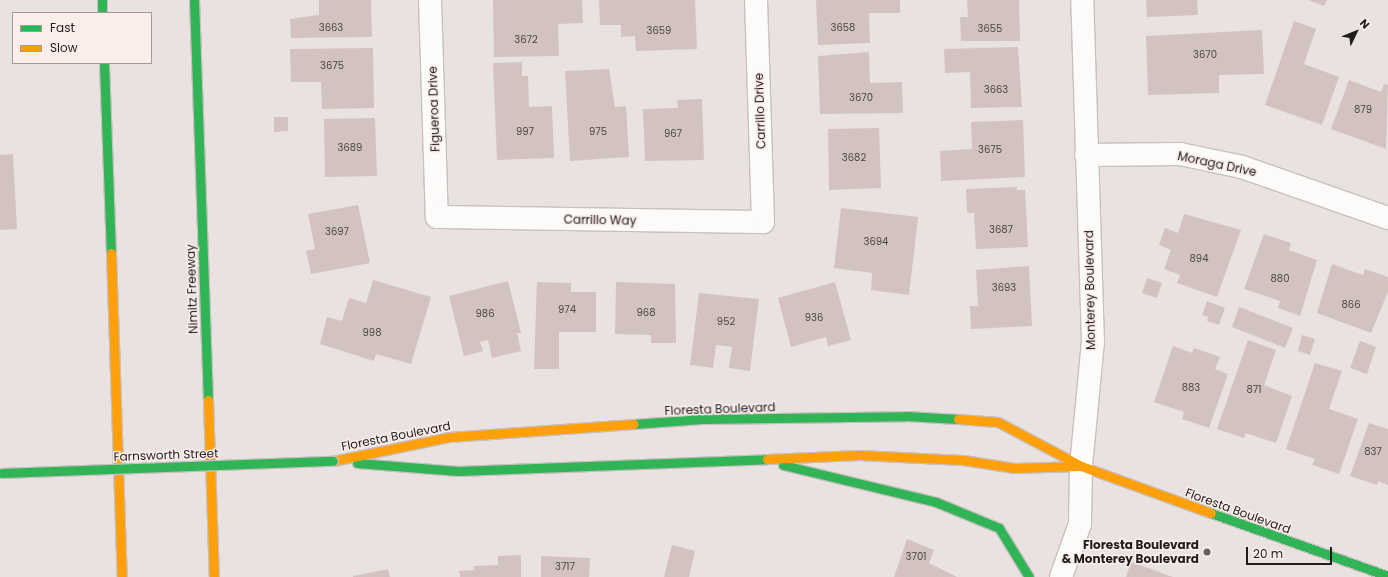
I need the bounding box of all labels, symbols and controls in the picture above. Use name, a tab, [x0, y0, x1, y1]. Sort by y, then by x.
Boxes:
legend	[12, 12, 152, 64]
north arrow	[1336, 12, 1376, 52]
text: N	[1356, 15, 1373, 32]
text: Fast	[50, 19, 75, 36]
house number: 3663	[319, 22, 343, 34]
house number: 3658	[831, 22, 855, 34]
house number: 3655	[978, 23, 1002, 35]
house number: 3659	[647, 25, 671, 37]
house number: 3672	[514, 34, 538, 46]
text: Slow	[50, 39, 78, 56]
house number: 3670	[1193, 49, 1217, 61]
house number: 3675	[320, 60, 344, 72]
street label: Figueroa Drive	[425, 66, 443, 152]
street label: Carrillo Drive	[751, 73, 769, 149]
house number: 3663	[984, 84, 1008, 96]
house number: 3670	[849, 92, 873, 104]
house number: 879	[1354, 104, 1372, 116]
house number: 997	[516, 126, 534, 138]
house number: 975	[589, 126, 607, 138]
house number: 967	[664, 128, 682, 140]
house number: 3689	[338, 142, 362, 154]
house number: 3675	[978, 144, 1002, 156]
street label: Moraga Drive	[1176, 149, 1258, 179]
house number: 3682	[842, 152, 866, 164]
street label: Carrillo Way	[564, 212, 636, 228]
house number: 3687	[989, 224, 1013, 236]
house number: 3697	[325, 226, 349, 238]
street label: Monterey Boulevard	[1082, 230, 1098, 350]
house number: 3694	[864, 236, 888, 248]
street label: Nimitz Freeway	[183, 244, 201, 334]
house number: 894	[1190, 253, 1208, 265]
house number: 880	[1271, 273, 1289, 285]
house number: 3693	[992, 282, 1016, 294]
house number: 866	[1341, 299, 1361, 311]
house number: 974	[558, 304, 576, 316]
house number: 968	[637, 307, 655, 319]
house number: 986	[476, 308, 494, 320]
house number: 936	[805, 312, 823, 324]
house number: 952	[717, 316, 735, 328]
house number: 998	[363, 327, 381, 339]
house number: 883	[1182, 382, 1200, 394]
house number: 871	[1247, 384, 1261, 396]
street label: Floresta Boulevard	[664, 400, 776, 418]
street label: Floresta Boulevard	[340, 418, 452, 454]
street label: Farnsworth Street	[113, 446, 219, 464]
house number: 837	[1364, 446, 1382, 458]
street label: Floresta Boulevard	[1183, 485, 1293, 537]
place label: Floresta Boulevard & Monterey Boulevard	[1062, 538, 1199, 566]
scale bar	[1248, 539, 1334, 565]
text: 20 m	[1253, 545, 1283, 562]
marker: Floresta Boulevard & Monterey Boulevard	[1202, 547, 1212, 557]
house number: 3701	[906, 551, 926, 563]
house number: 3717	[555, 561, 575, 573]

